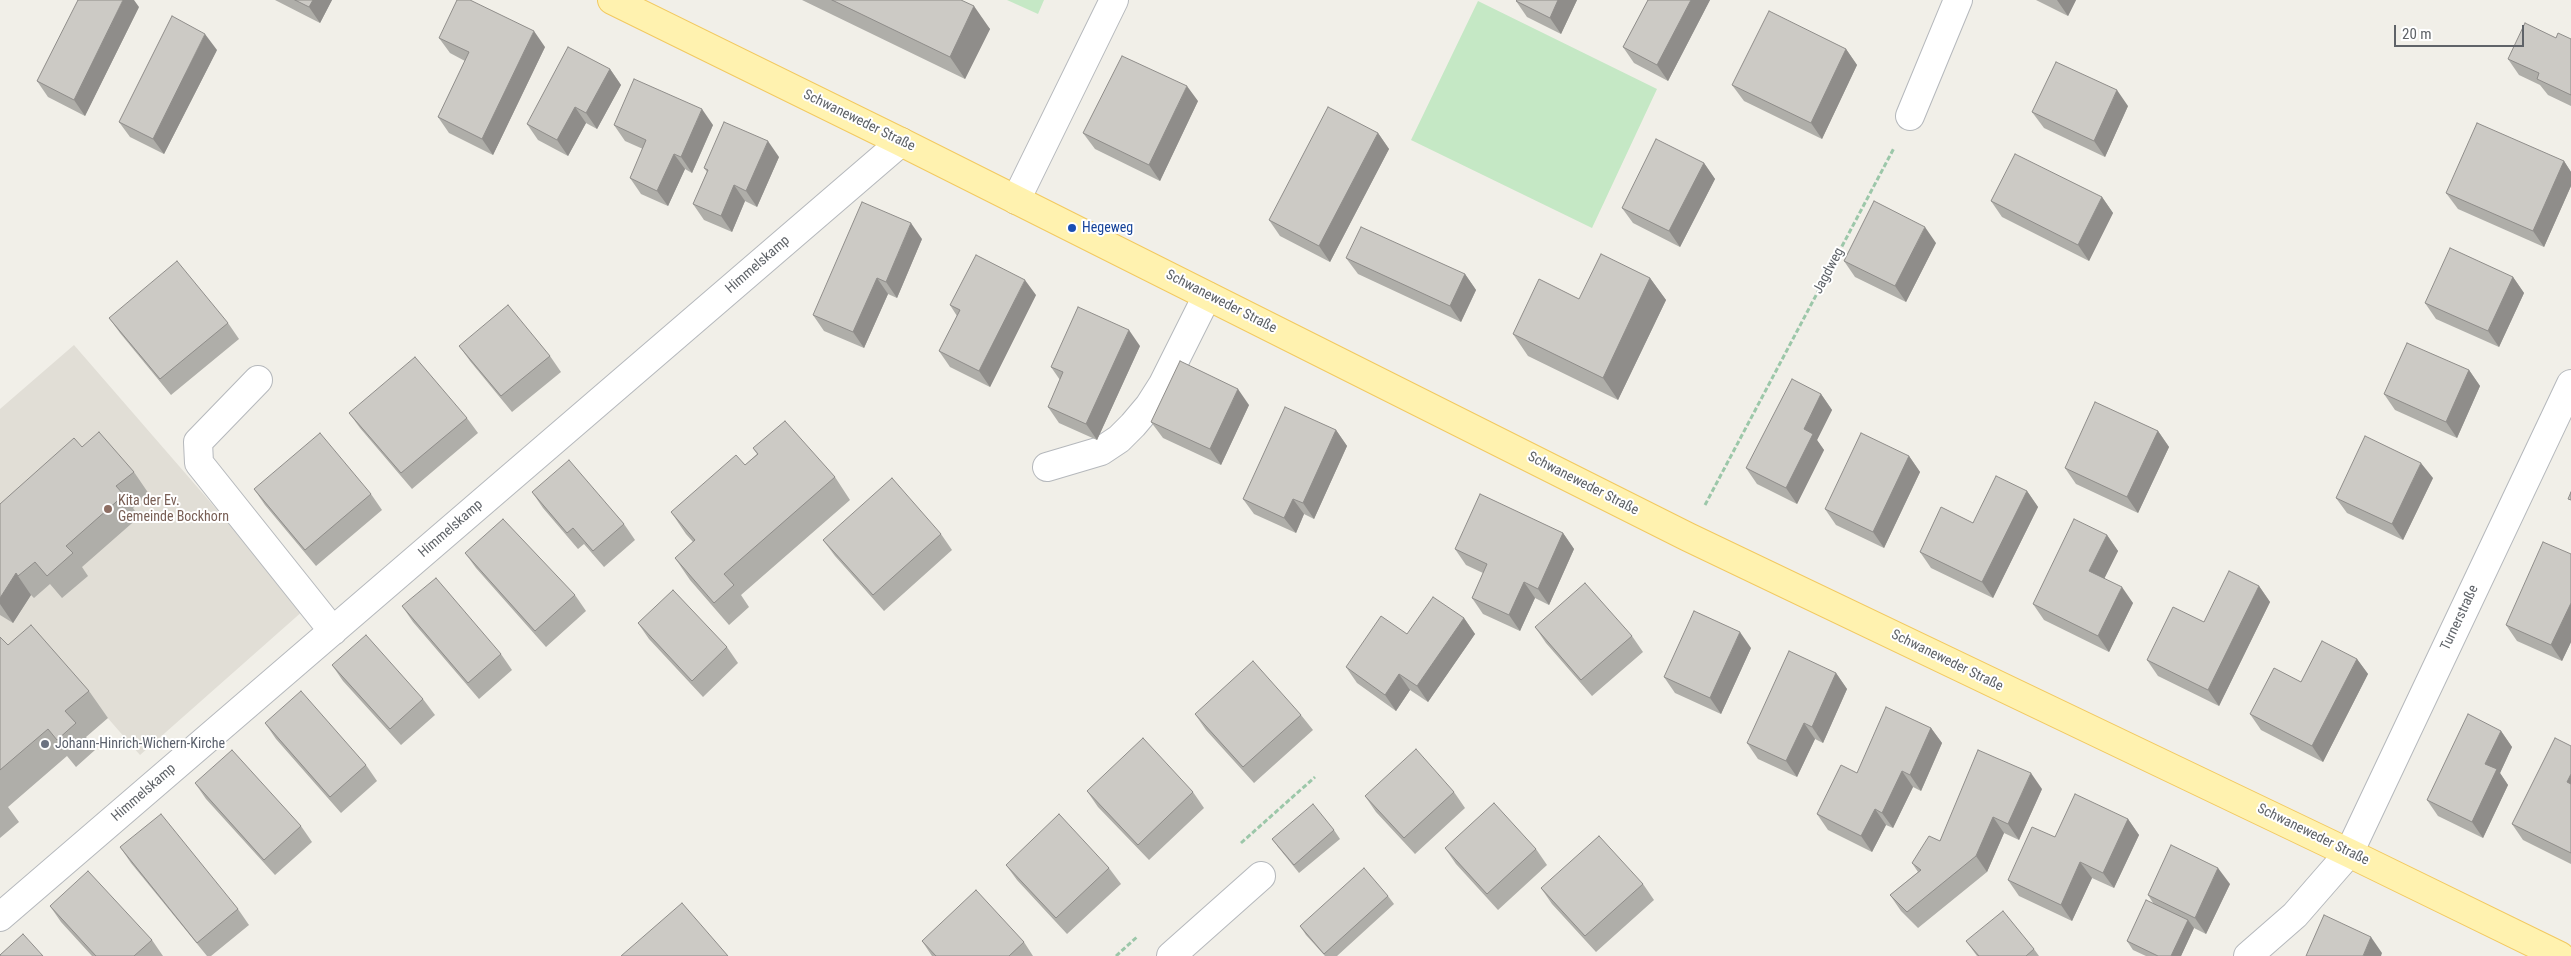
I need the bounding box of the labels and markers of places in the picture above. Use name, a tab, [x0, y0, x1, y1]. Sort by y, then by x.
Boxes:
place label: Hegeweg	[1082, 220, 1133, 236]
marker: Hegeweg	[1066, 222, 1078, 234]
place label: Kita der Ev. Gemeinde Bockhorn	[118, 493, 229, 526]
marker: Kita der Ev. Gemeinde Bockhorn	[102, 503, 114, 515]
place label: Johann-Hinrich-Wichern-Kirche	[55, 736, 225, 752]
marker: Johann-Hinrich-Wichern-Kirche	[39, 738, 51, 750]

